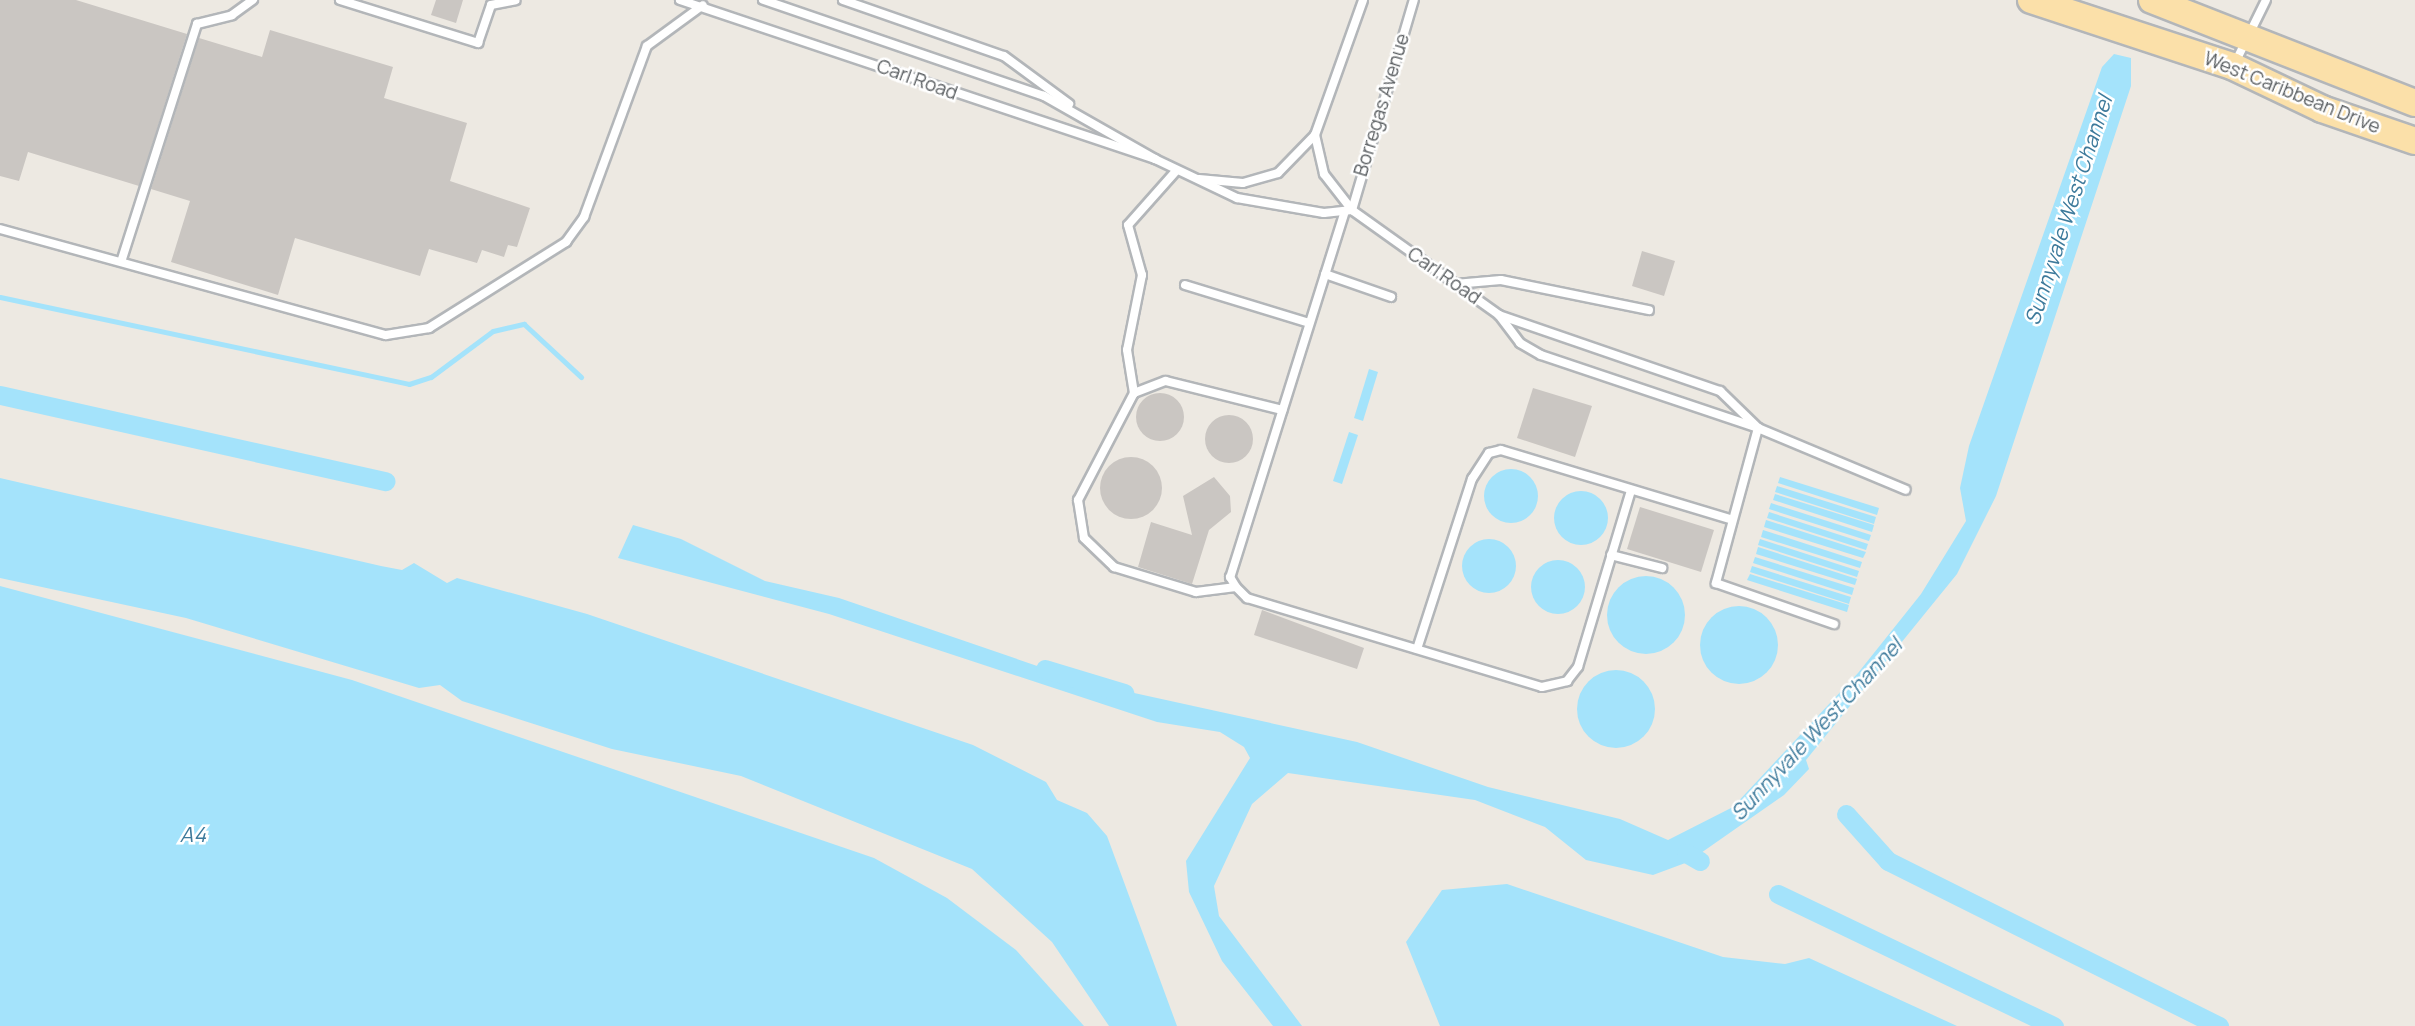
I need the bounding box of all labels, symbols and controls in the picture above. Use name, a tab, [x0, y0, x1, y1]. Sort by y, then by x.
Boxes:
street label: Borregas Avenue	[1349, 31, 1415, 179]
street label: West Caribbean Drive	[2201, 47, 2383, 139]
street label: Carl Road	[874, 55, 960, 105]
water label: Sunnyvale West Channel	[2019, 92, 2117, 328]
street label: Carl Road	[1403, 242, 1485, 310]
water label: Sunnyvale West Channel	[1725, 633, 1907, 825]
water label: A4	[180, 821, 206, 847]

